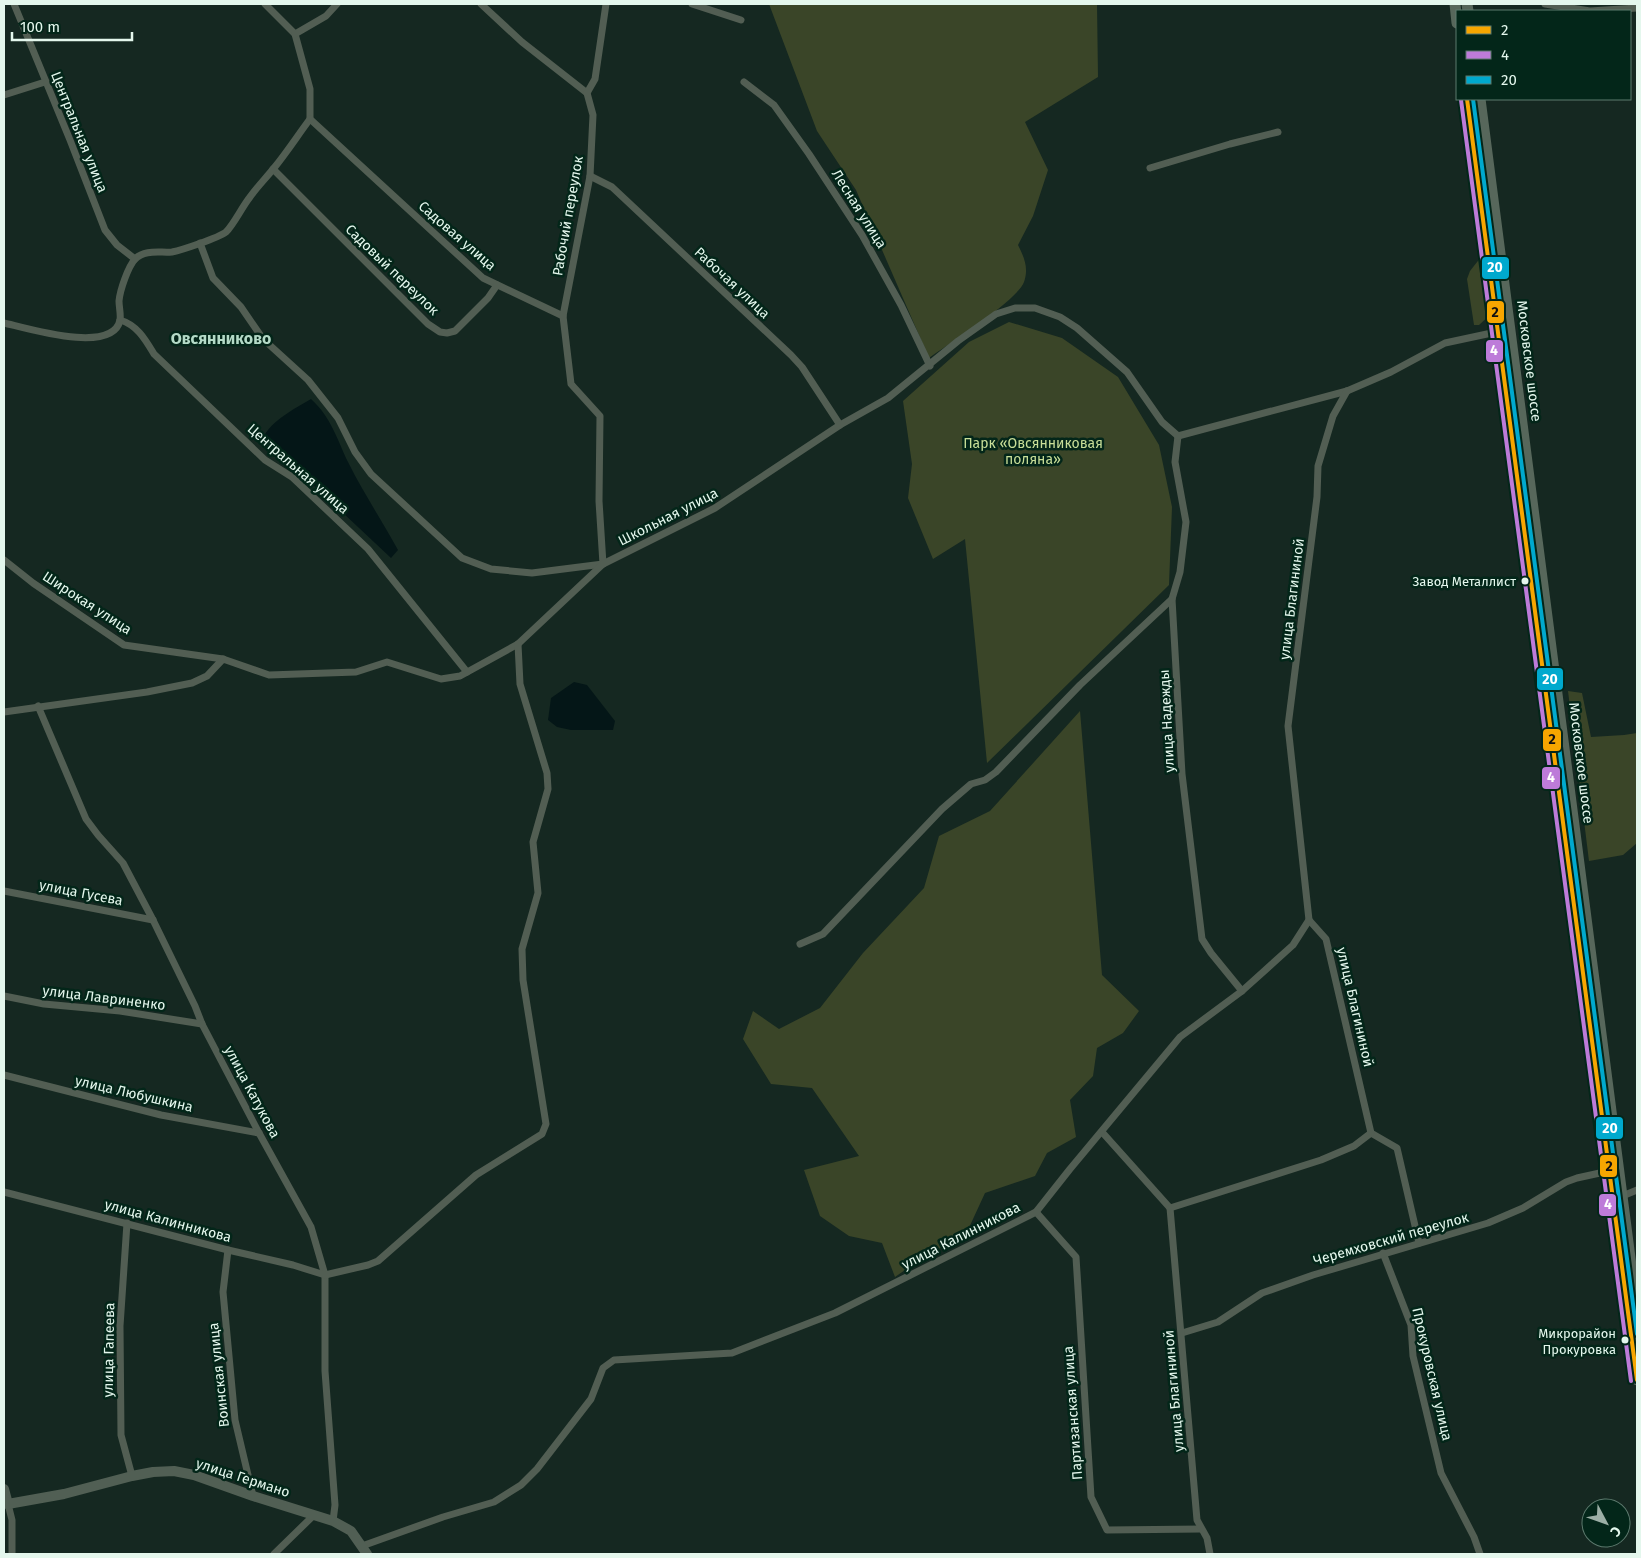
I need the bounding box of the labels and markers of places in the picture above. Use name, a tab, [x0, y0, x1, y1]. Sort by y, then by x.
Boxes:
place label: Завод Металлист	[1413, 574, 1516, 589]
marker: Завод Металлист	[1520, 576, 1530, 586]
place label: Микрорайон Прокуровка	[1538, 1326, 1616, 1357]
marker: Микрорайон Прокуровка	[1620, 1335, 1630, 1345]

